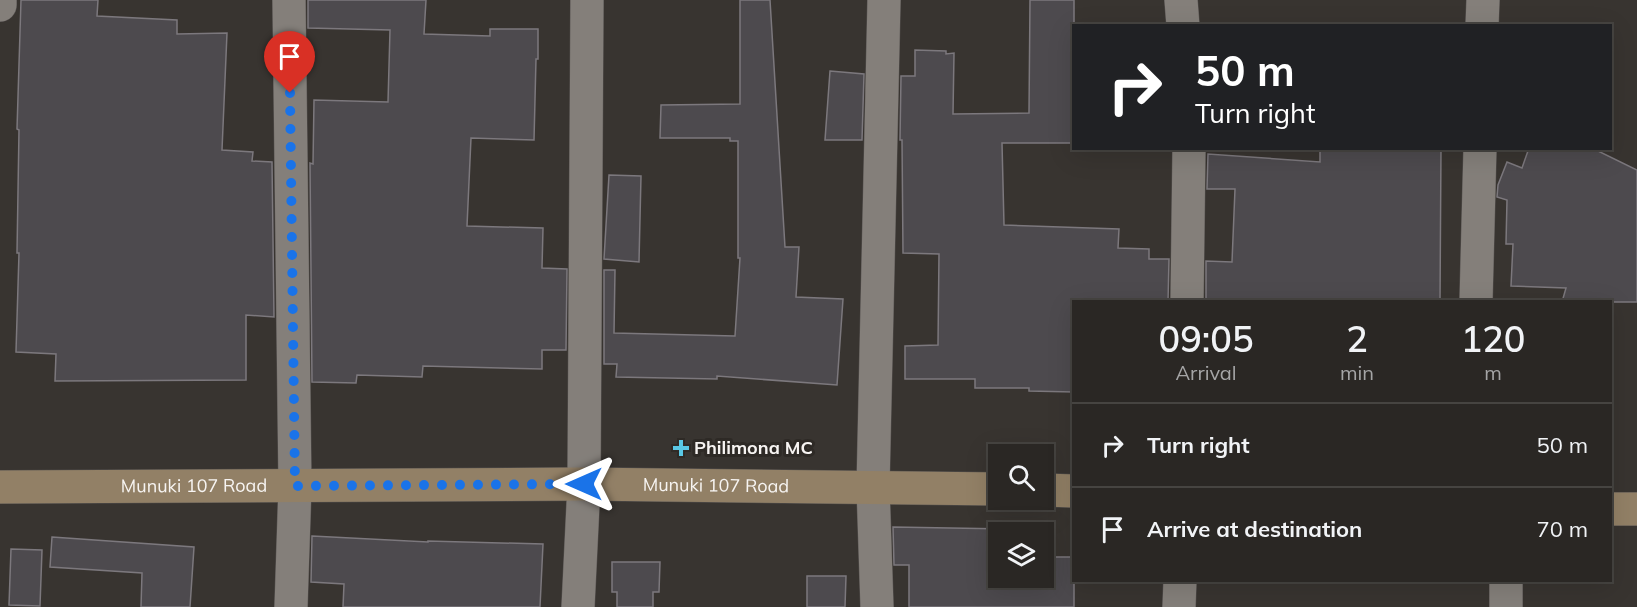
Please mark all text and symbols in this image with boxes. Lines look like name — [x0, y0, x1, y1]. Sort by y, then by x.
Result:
pin — [264, 31, 315, 93]
icon: arrive — [273, 40, 306, 73]
text: 50 m — [1195, 44, 1295, 97]
icon: right — [1096, 48, 1174, 126]
text: Turn right — [1195, 96, 1315, 130]
text: 09:05 — [1159, 316, 1253, 361]
text: 2 — [1346, 316, 1368, 361]
text: 120 — [1461, 316, 1525, 361]
text: Arrival — [1175, 360, 1237, 385]
text: min — [1340, 360, 1374, 385]
text: m — [1484, 360, 1502, 385]
icon: right — [1096, 429, 1129, 462]
text: Turn right — [1147, 431, 1250, 459]
text: 50 m — [1537, 431, 1588, 459]
place label: Philimona MC — [694, 436, 813, 459]
marker: Philimona MC — [672, 439, 690, 457]
map controls — [988, 444, 1054, 588]
button: search — [988, 444, 1054, 510]
position arrow — [552, 452, 616, 516]
street label: Munuki 107 Road — [643, 473, 789, 497]
street label: Munuki 107 Road — [121, 474, 267, 497]
icon: arrive — [1096, 513, 1129, 546]
text: Arrive at destination — [1147, 515, 1362, 543]
text: 70 m — [1537, 515, 1588, 543]
button: layers — [988, 522, 1054, 588]

